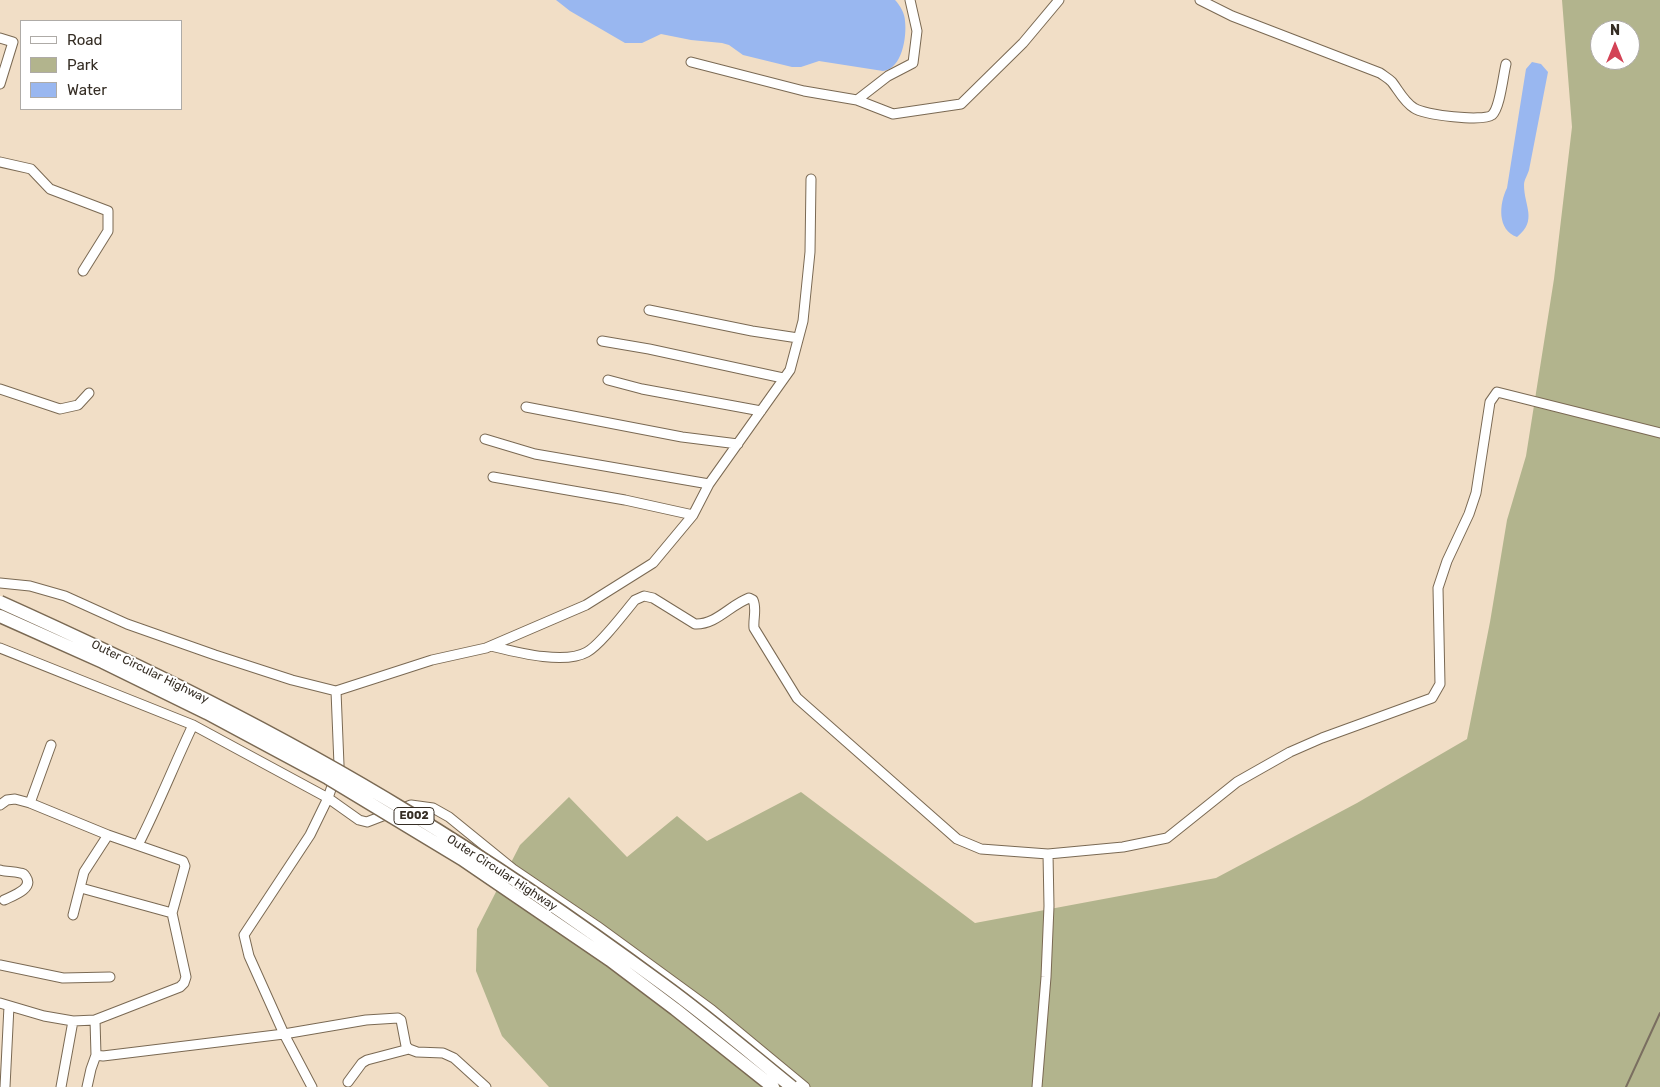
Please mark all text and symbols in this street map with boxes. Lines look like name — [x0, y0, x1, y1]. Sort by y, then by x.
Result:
legend — [20, 20, 182, 110]
north arrow — [1590, 20, 1640, 70]
text: N — [1610, 22, 1620, 39]
text: Road — [67, 31, 103, 49]
text: Park — [67, 56, 98, 74]
text: Water — [67, 81, 107, 99]
street label: Outer Circular Highway — [89, 637, 211, 707]
road number: E002 — [394, 808, 434, 824]
street label: Outer Circular Highway — [444, 832, 560, 914]

